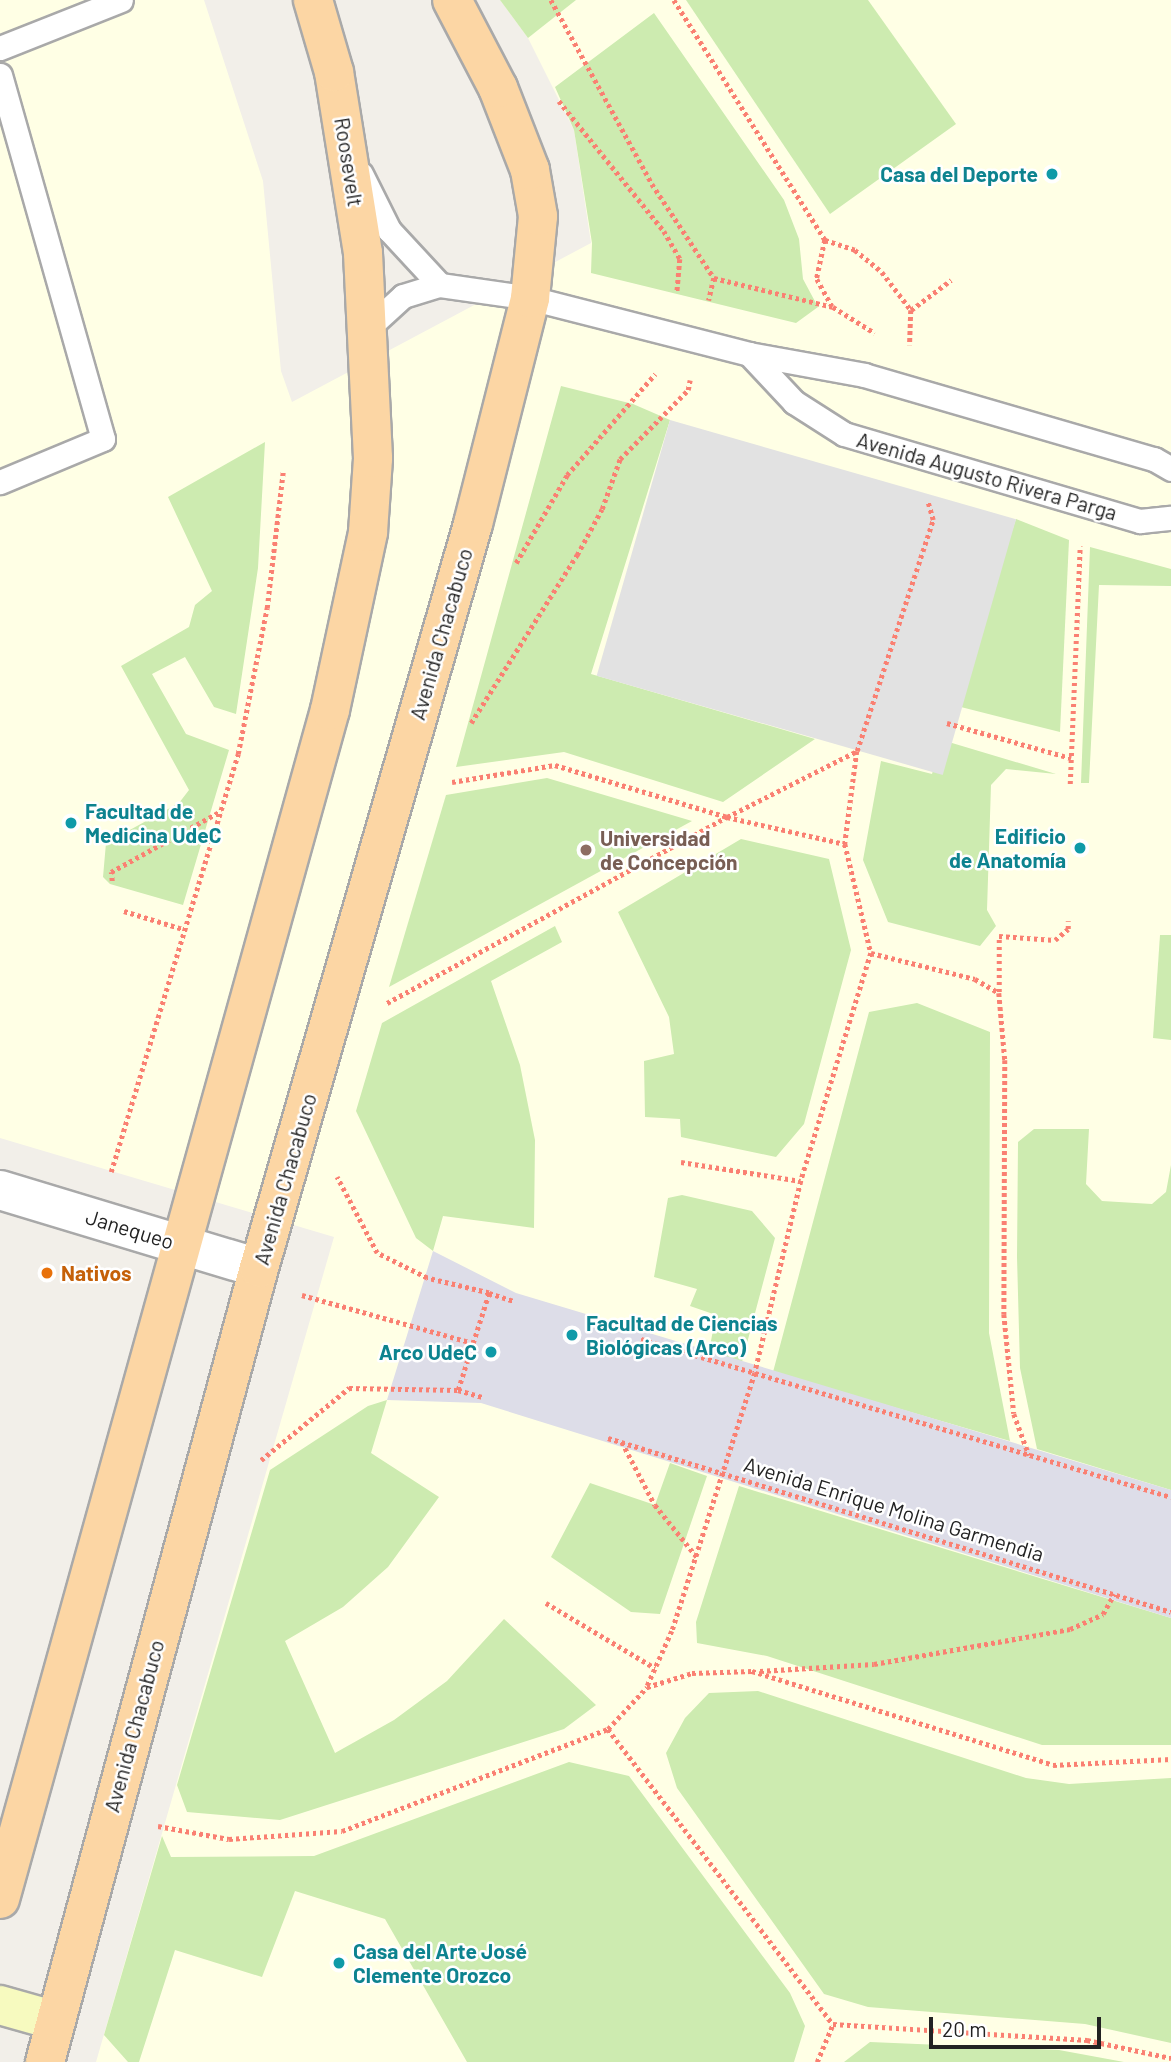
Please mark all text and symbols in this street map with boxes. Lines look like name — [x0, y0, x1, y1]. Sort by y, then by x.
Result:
street label: Roosevelt — [330, 116, 368, 208]
place label: Casa del Deporte — [880, 161, 1038, 187]
marker: Casa del Deporte — [1044, 166, 1060, 182]
street label: Avenida Augusto Rivera Parga — [854, 427, 1120, 525]
street label: Avenida Chacabuco — [404, 545, 478, 723]
place label: Facultad de Medicina UdeC — [85, 798, 221, 848]
marker: Facultad de Medicina UdeC — [63, 815, 79, 831]
place label: Edificio de Anatomía — [949, 823, 1066, 873]
place label: Universidad de Concepción — [600, 825, 738, 875]
marker: Edificio de Anatomía — [1072, 840, 1088, 856]
marker: Universidad de Concepción — [578, 842, 594, 858]
street label: Avenida Chacabuco — [248, 1090, 322, 1268]
street label: Janequeo — [83, 1204, 177, 1254]
place label: Nativos — [61, 1260, 132, 1286]
marker: Nativos — [39, 1265, 55, 1281]
place label: Facultad de Ciencias Biológicas (Arco) — [586, 1310, 778, 1360]
marker: Facultad de Ciencias Biológicas (Arco) — [564, 1327, 580, 1343]
place label: Arco UdeC — [379, 1339, 477, 1365]
marker: Arco UdeC — [483, 1344, 499, 1360]
street label: Avenida Enrique Molina Garmendia — [741, 1451, 1047, 1567]
street label: Avenida Chacabuco — [99, 1637, 169, 1815]
place label: Casa del Arte José Clemente Orozco — [353, 1938, 527, 1988]
marker: Casa del Arte José Clemente Orozco — [331, 1955, 347, 1971]
scale bar — [933, 2002, 1104, 2046]
text: 20 m — [942, 2016, 987, 2041]

